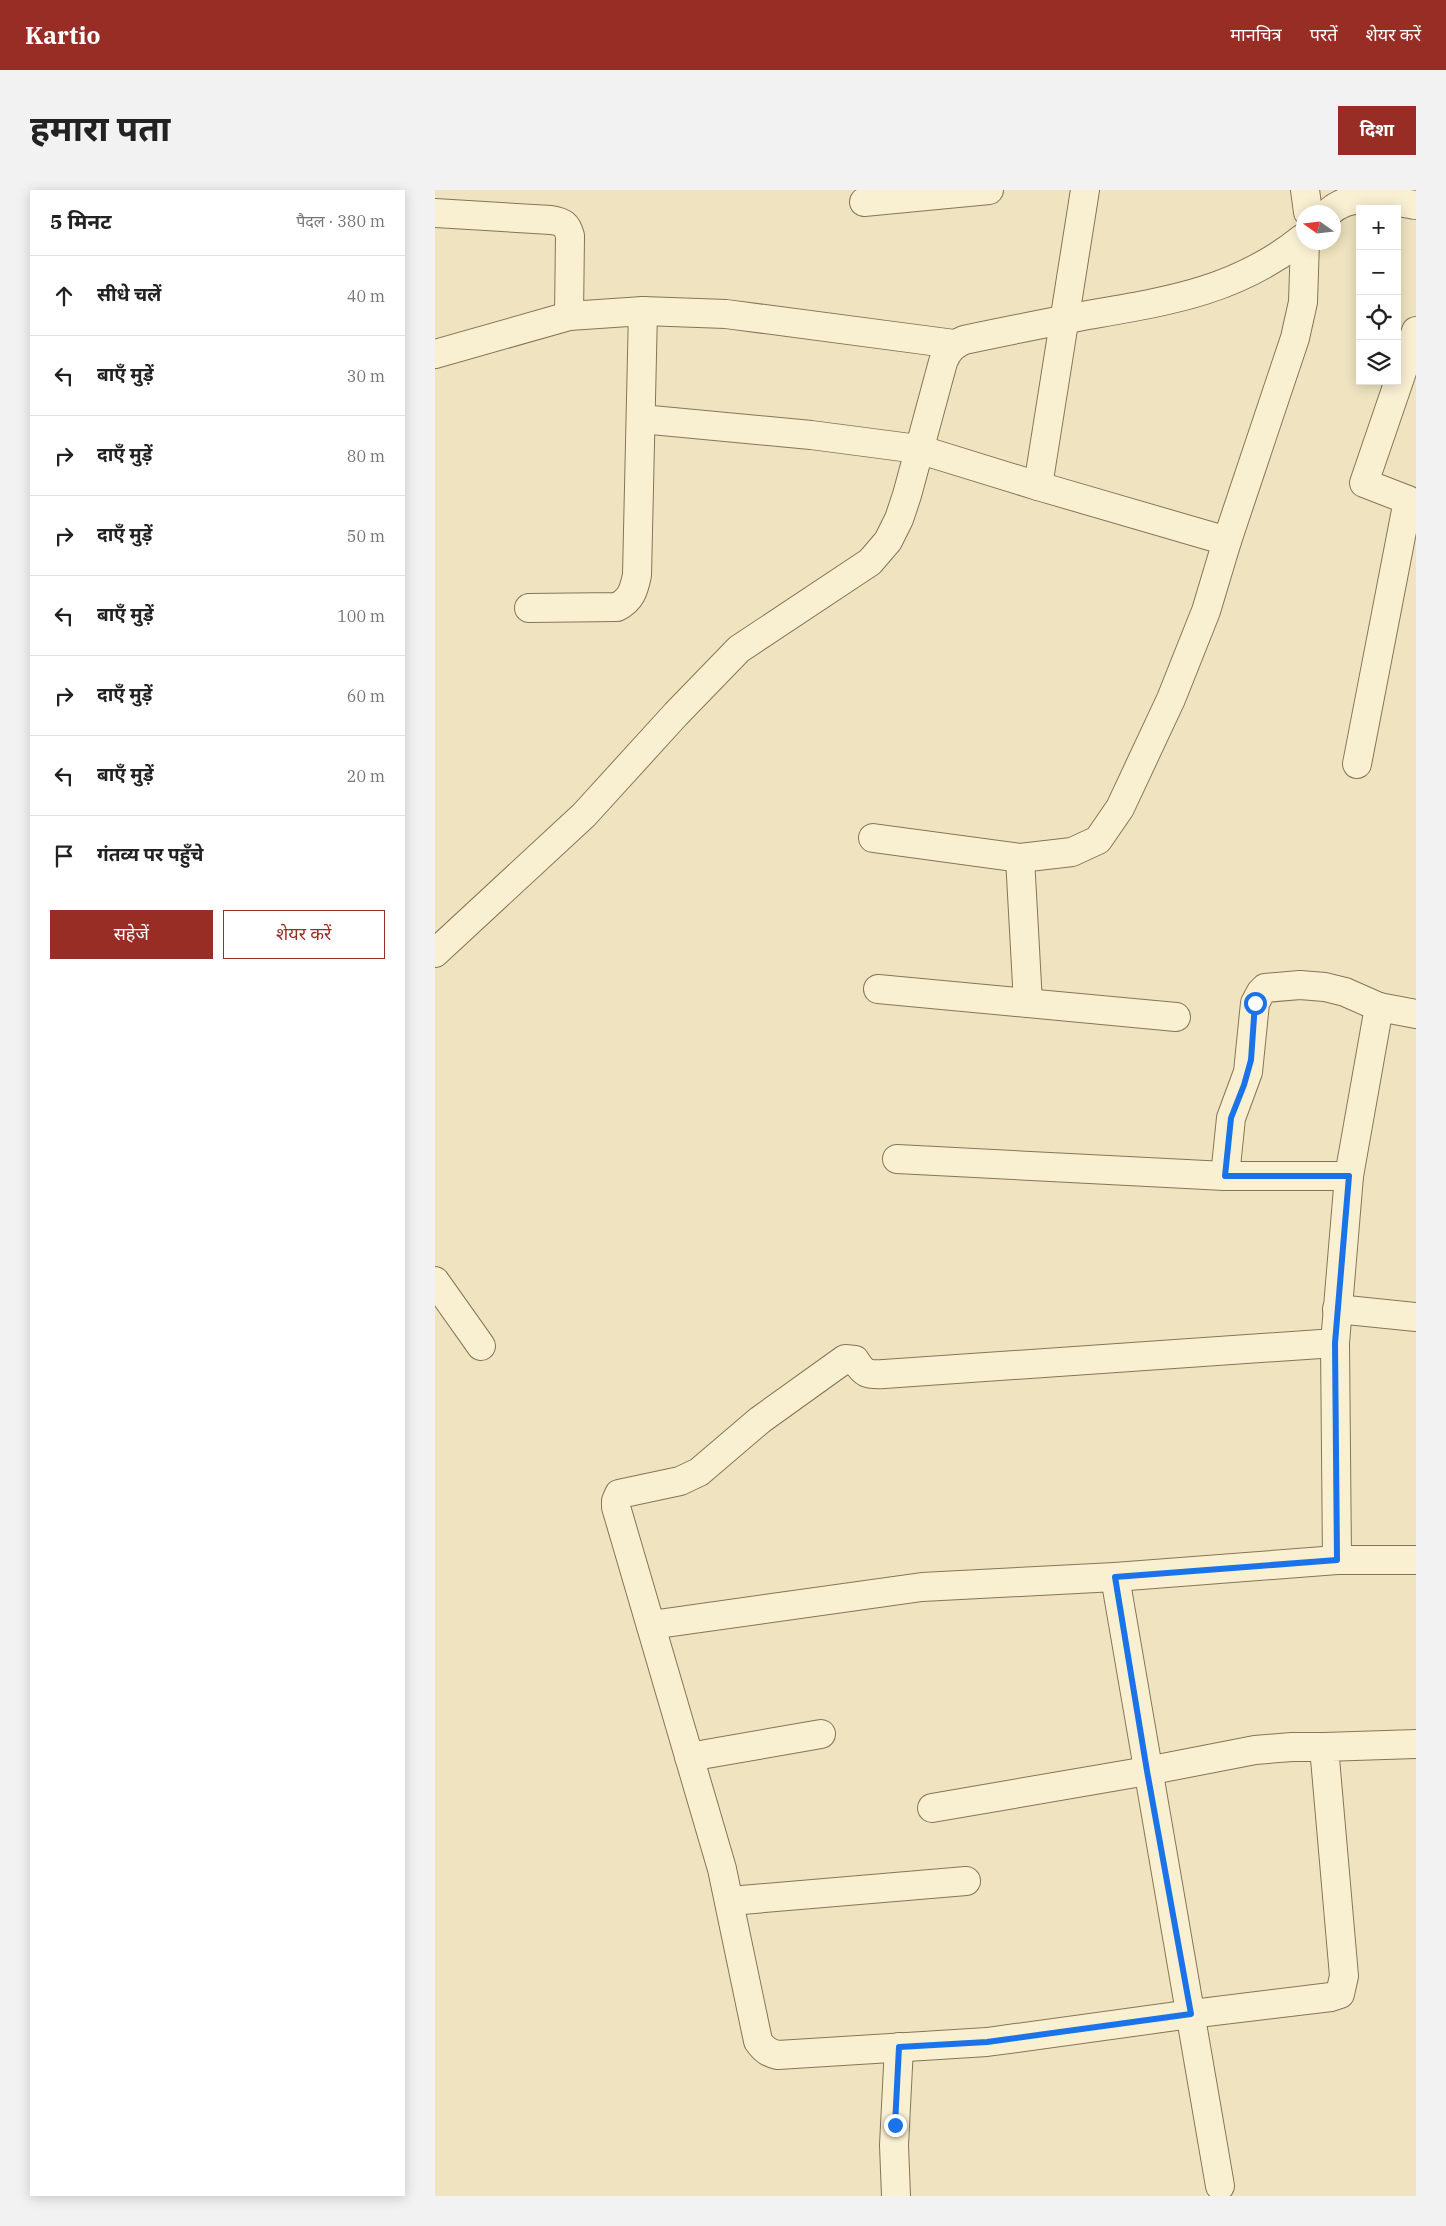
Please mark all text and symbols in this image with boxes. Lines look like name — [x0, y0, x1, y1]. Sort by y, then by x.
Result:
text: Kartio — [25, 19, 100, 51]
text: मानचित्र — [1230, 23, 1282, 46]
text: परतें — [1310, 23, 1338, 46]
text: शेयर करें — [1366, 23, 1421, 46]
text: हमारा पता — [30, 105, 170, 151]
button: दिशा — [1338, 106, 1416, 155]
north arrow — [1296, 205, 1341, 250]
map controls — [1356, 205, 1401, 385]
button: + — [1356, 205, 1401, 250]
text: 5 मिनट — [50, 207, 112, 235]
text: पैदल · 380 m — [296, 211, 385, 231]
button: − — [1356, 250, 1401, 295]
icon: ahead — [50, 282, 78, 310]
text: सीधे चलें — [97, 282, 161, 306]
text: 40 m — [347, 286, 385, 306]
button: locate — [1356, 295, 1401, 340]
button: layers — [1356, 340, 1401, 385]
icon: left — [50, 362, 78, 390]
text: बाएँ मुड़ें — [97, 362, 154, 386]
text: 30 m — [347, 366, 385, 386]
icon: right — [50, 442, 78, 470]
text: दाएँ मुड़ें — [97, 442, 152, 466]
text: 80 m — [347, 446, 385, 466]
icon: right — [50, 522, 78, 550]
text: दाएँ मुड़ें — [97, 522, 152, 546]
text: 50 m — [347, 526, 385, 546]
icon: left — [50, 602, 78, 630]
text: बाएँ मुड़ें — [97, 602, 154, 626]
text: 100 m — [337, 606, 385, 626]
icon: right — [50, 682, 78, 710]
text: दाएँ मुड़ें — [97, 682, 152, 706]
text: 60 m — [347, 686, 385, 706]
icon: left — [50, 762, 78, 790]
text: बाएँ मुड़ें — [97, 762, 154, 786]
text: 20 m — [347, 766, 385, 786]
icon: arrive — [50, 842, 78, 870]
text: गंतव्य पर पहुँचे — [97, 842, 204, 866]
button: सहेजें — [50, 910, 213, 959]
button: शेयर करें — [223, 910, 385, 959]
route start — [1244, 992, 1267, 1015]
route end — [884, 2114, 907, 2137]

